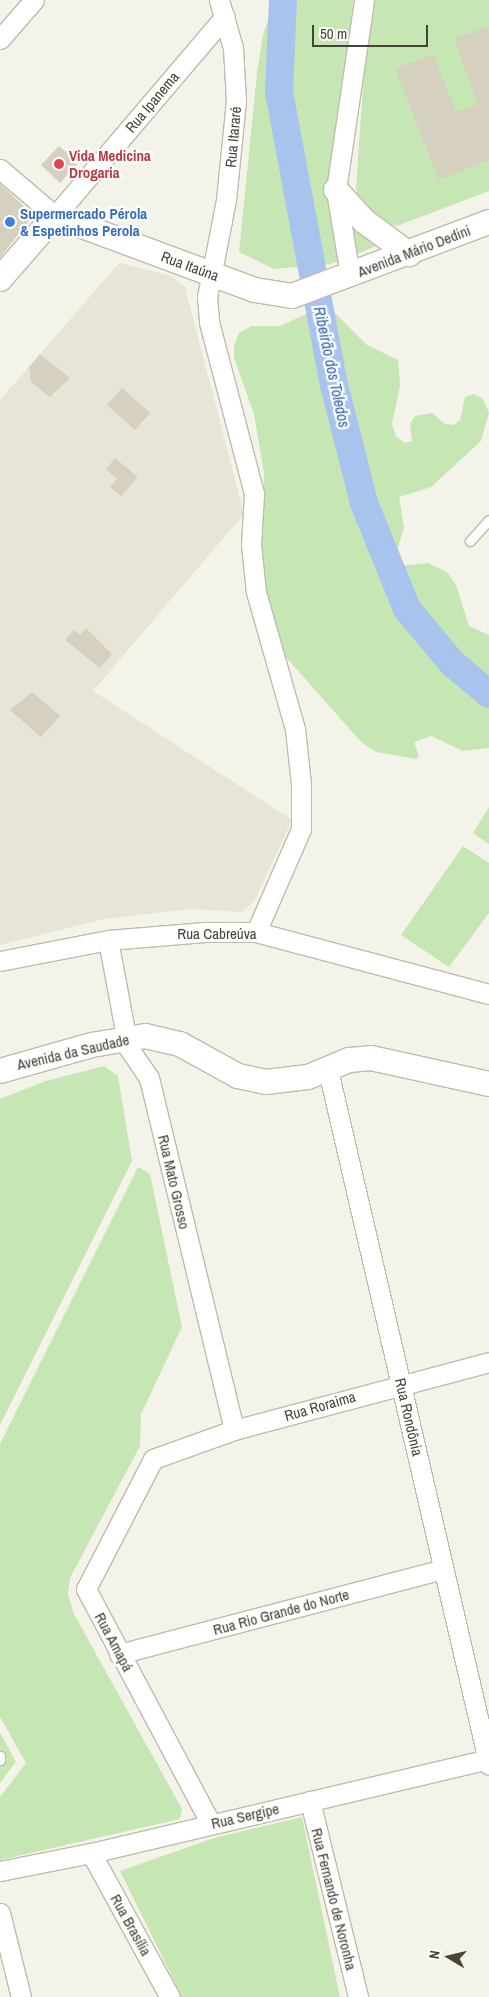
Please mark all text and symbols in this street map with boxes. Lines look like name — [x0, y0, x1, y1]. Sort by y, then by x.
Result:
scale bar — [314, 15, 430, 47]
text: 50 m — [320, 23, 347, 44]
street label: Rua Ipanema — [121, 68, 183, 136]
street label: Rua Itararé — [221, 106, 245, 168]
place label: Vida Medicina Drogaria — [69, 146, 151, 181]
marker: Vida Medicina Drogaria — [53, 158, 65, 170]
place label: Supermercado Pérola & Espetinhos Perola — [20, 204, 147, 239]
marker: Supermercado Pérola & Espetinhos Perola — [4, 216, 16, 228]
street label: Avenida Mário Dedini — [355, 221, 473, 281]
street label: Rua Itaúna — [159, 247, 221, 285]
water label: Ribeirão dos Toledos — [310, 305, 354, 429]
street label: Rua Cabreúva — [177, 925, 257, 943]
street label: Avenida da Saudade — [15, 1030, 131, 1074]
street label: Rua Mato Grosso — [154, 1133, 194, 1231]
street label: Rua Rondônia — [391, 1376, 427, 1458]
street label: Rua Roraima — [282, 1387, 358, 1425]
street label: Rua Rio Grande do Norte — [211, 1585, 351, 1639]
street label: Rua Amapá — [91, 1609, 137, 1675]
street label: Rua Sergipe — [209, 1799, 281, 1833]
street label: Rua Fernando de Noronha — [308, 1826, 360, 1972]
street label: Rua Brasília — [107, 1891, 155, 1959]
north arrow — [424, 1932, 474, 1982]
text: N — [425, 1949, 444, 1960]

